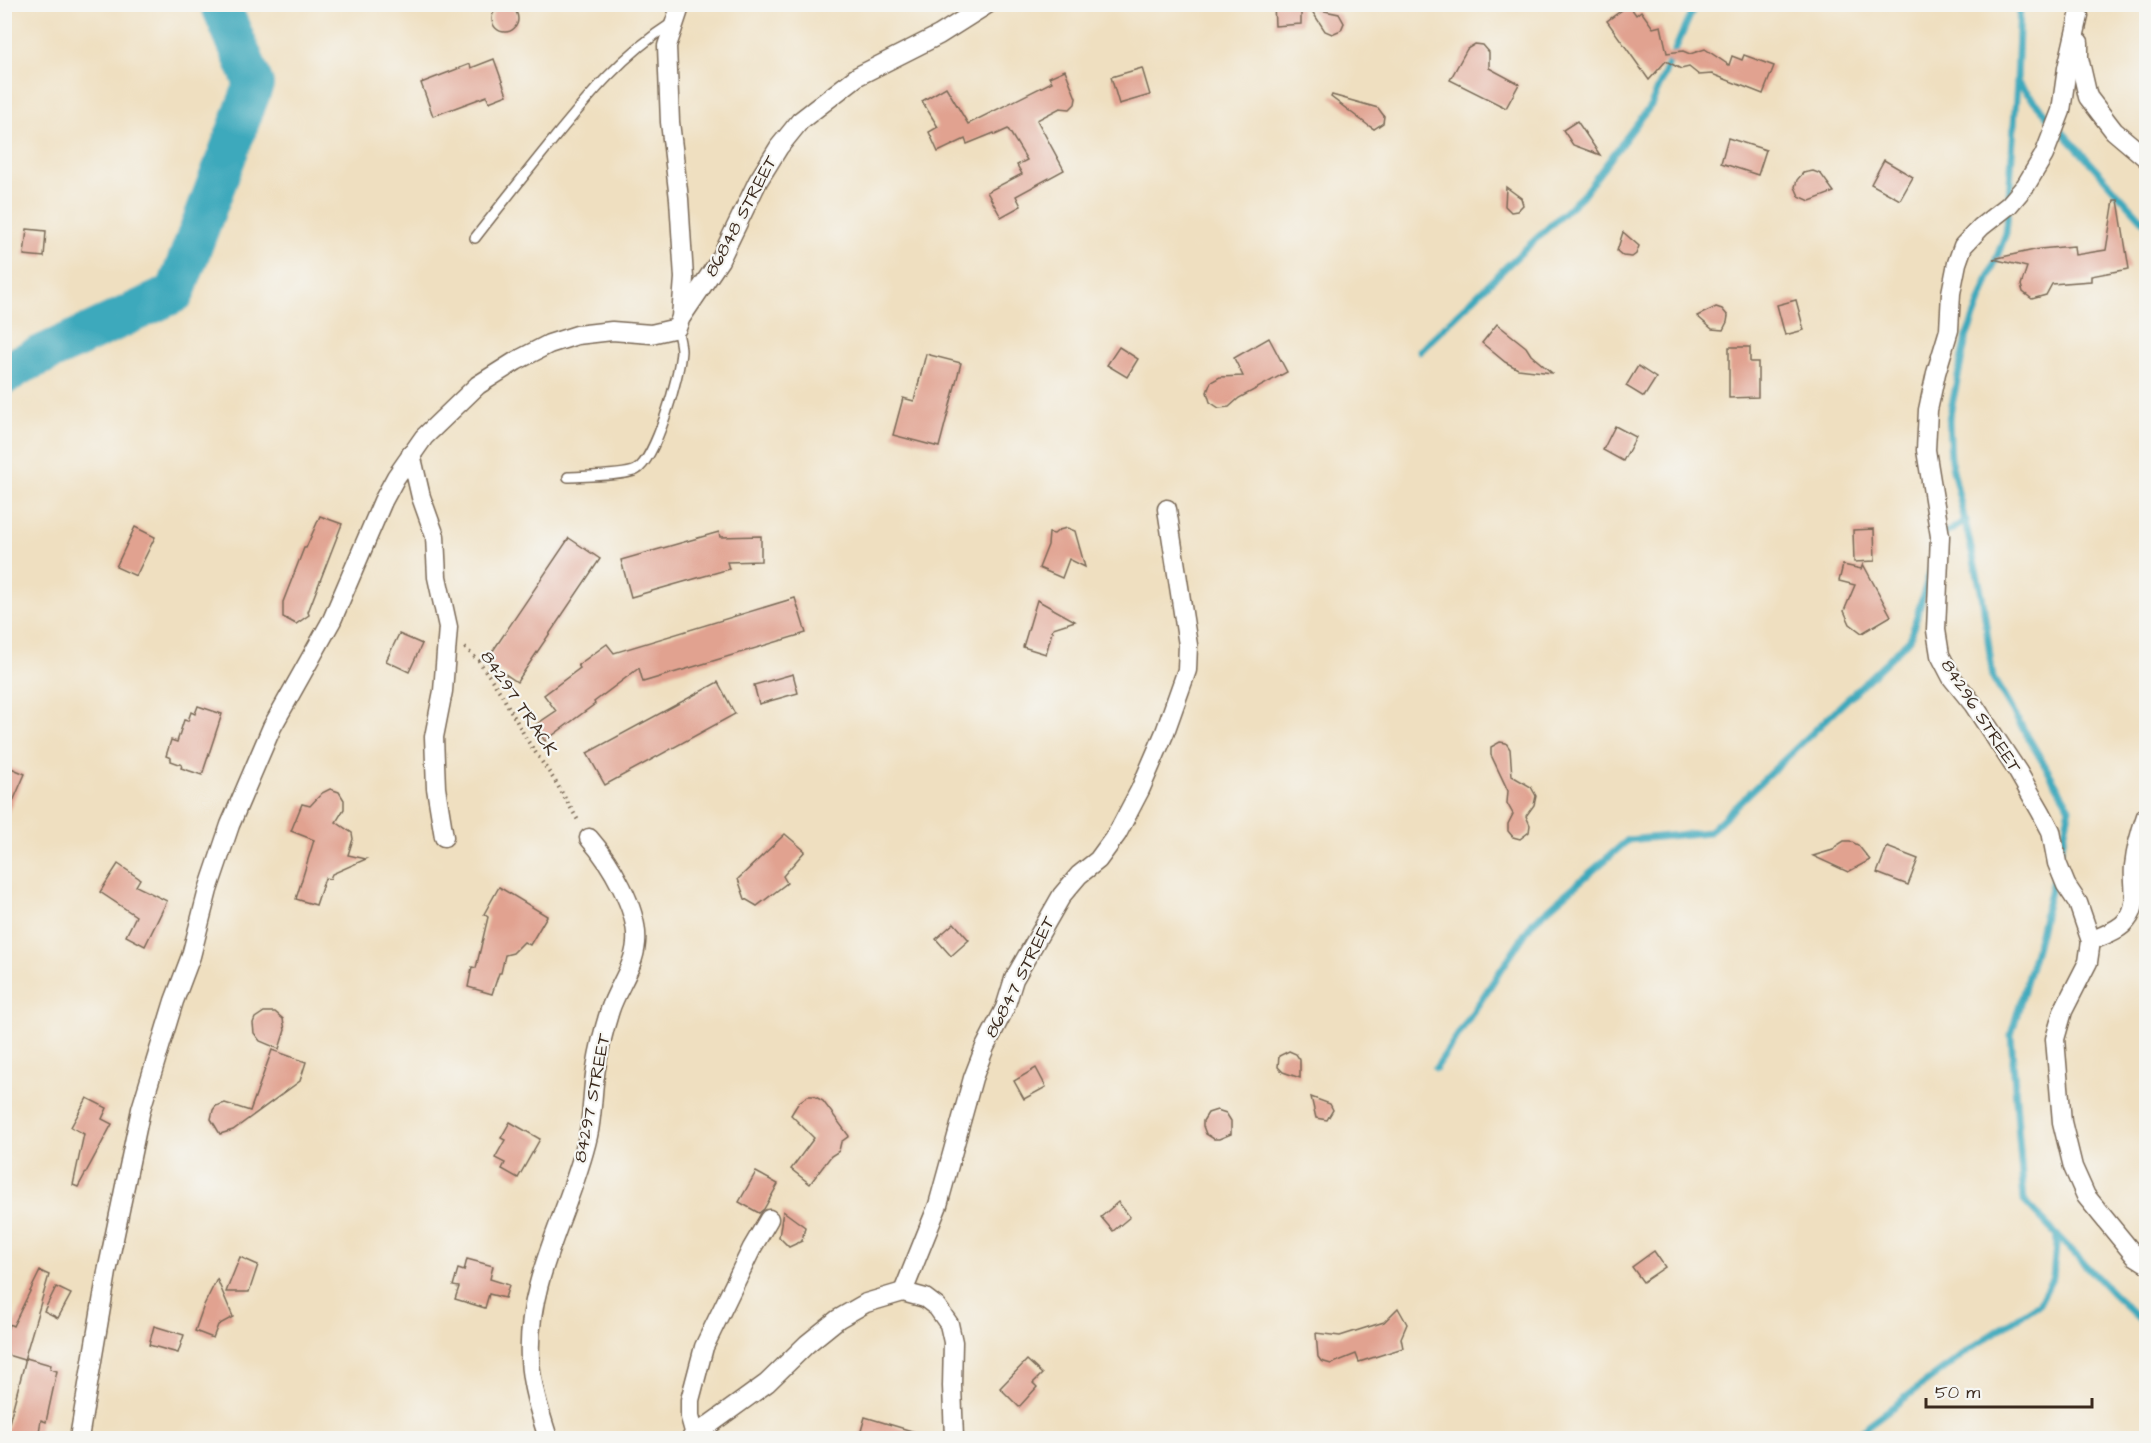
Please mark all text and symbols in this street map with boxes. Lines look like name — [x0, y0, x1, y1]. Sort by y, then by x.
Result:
street label: 86848 STREET — [699, 150, 784, 281]
street label: 84297 TRACK — [475, 645, 564, 761]
street label: 84296 STREET — [1935, 654, 2028, 778]
street label: 86847 STREET — [979, 911, 1062, 1042]
street label: 84297 STREET — [567, 1031, 617, 1165]
scale bar — [1926, 1371, 2092, 1409]
text: 50 m — [1935, 1380, 1980, 1405]

